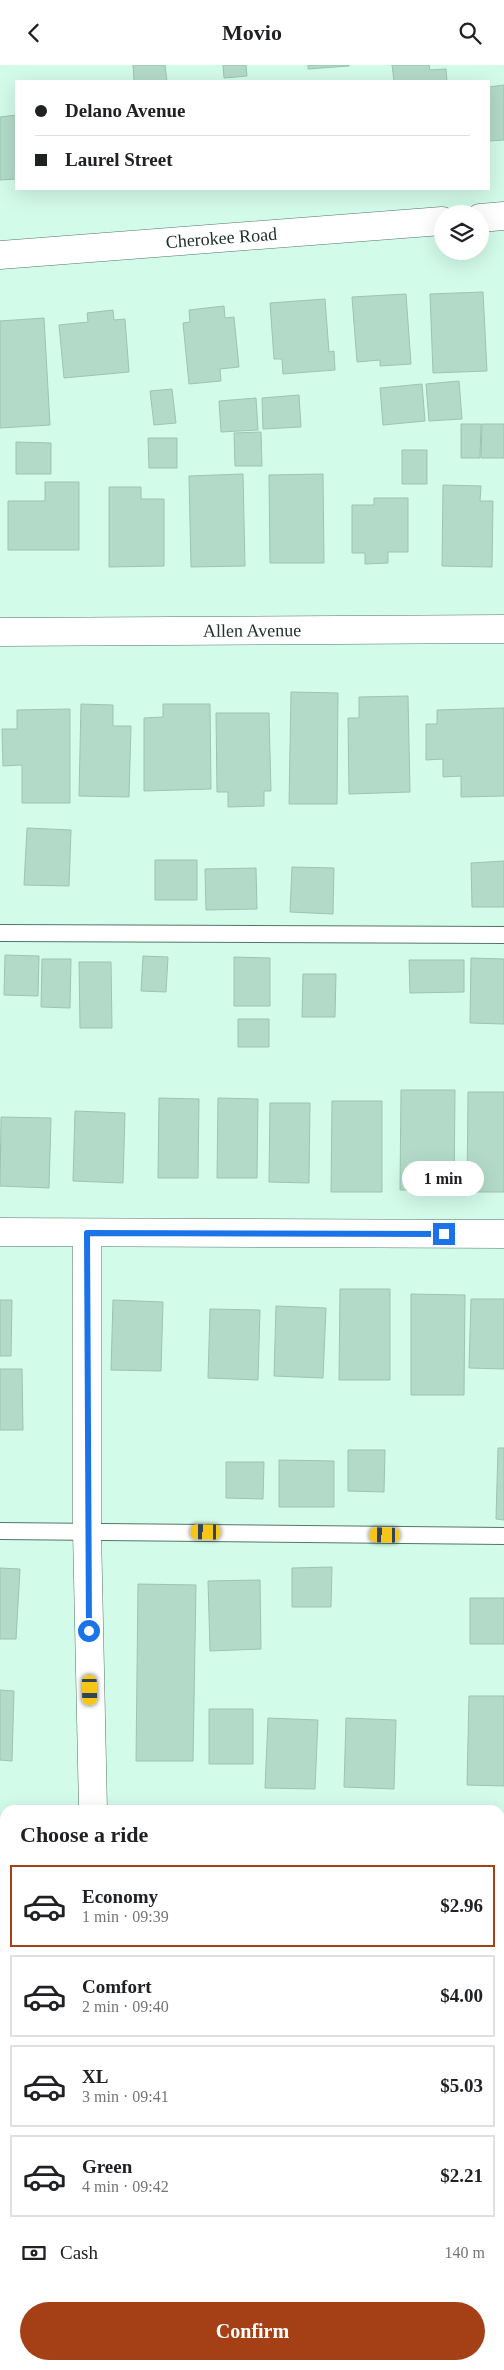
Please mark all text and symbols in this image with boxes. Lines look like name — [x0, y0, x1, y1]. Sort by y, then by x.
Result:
icon: back — [20, 19, 48, 47]
icon: search — [456, 19, 484, 47]
text: Movio — [222, 20, 282, 45]
text: Delano Avenue — [65, 100, 186, 121]
text: Laurel Street — [65, 149, 172, 170]
map controls — [434, 205, 489, 260]
button: layers — [434, 205, 489, 260]
street label: Cherokee Road — [165, 224, 278, 252]
street label: Allen Avenue — [203, 620, 301, 641]
callout: 1 min — [403, 1161, 485, 1197]
text: 1 min — [424, 1170, 462, 1187]
route end — [433, 1223, 455, 1245]
car — [190, 1524, 221, 1540]
car — [369, 1527, 400, 1543]
route start — [78, 1620, 100, 1642]
car — [82, 1675, 97, 1705]
text: Choose a ride — [20, 1822, 148, 1847]
icon: car — [22, 1884, 67, 1929]
text: Economy — [82, 1886, 158, 1907]
text: $2.96 — [440, 1895, 483, 1916]
text: 1 min · 09:39 — [82, 1908, 169, 1925]
icon: car — [22, 1974, 67, 2019]
text: Comfort — [82, 1976, 152, 1997]
text: $4.00 — [440, 1985, 483, 2006]
text: 2 min · 09:40 — [82, 1998, 169, 2015]
icon: car — [22, 2064, 67, 2109]
text: XL — [82, 2066, 108, 2087]
text: $5.03 — [440, 2075, 483, 2096]
text: 3 min · 09:41 — [82, 2088, 169, 2105]
icon: car — [22, 2154, 67, 2199]
text: Green — [82, 2156, 132, 2177]
text: $2.21 — [440, 2165, 483, 2186]
text: 4 min · 09:42 — [82, 2178, 169, 2195]
icon: cash — [20, 2239, 48, 2267]
text: Cash — [60, 2242, 98, 2263]
text: 140 m — [445, 2244, 485, 2261]
button: Confirm — [20, 2302, 485, 2360]

